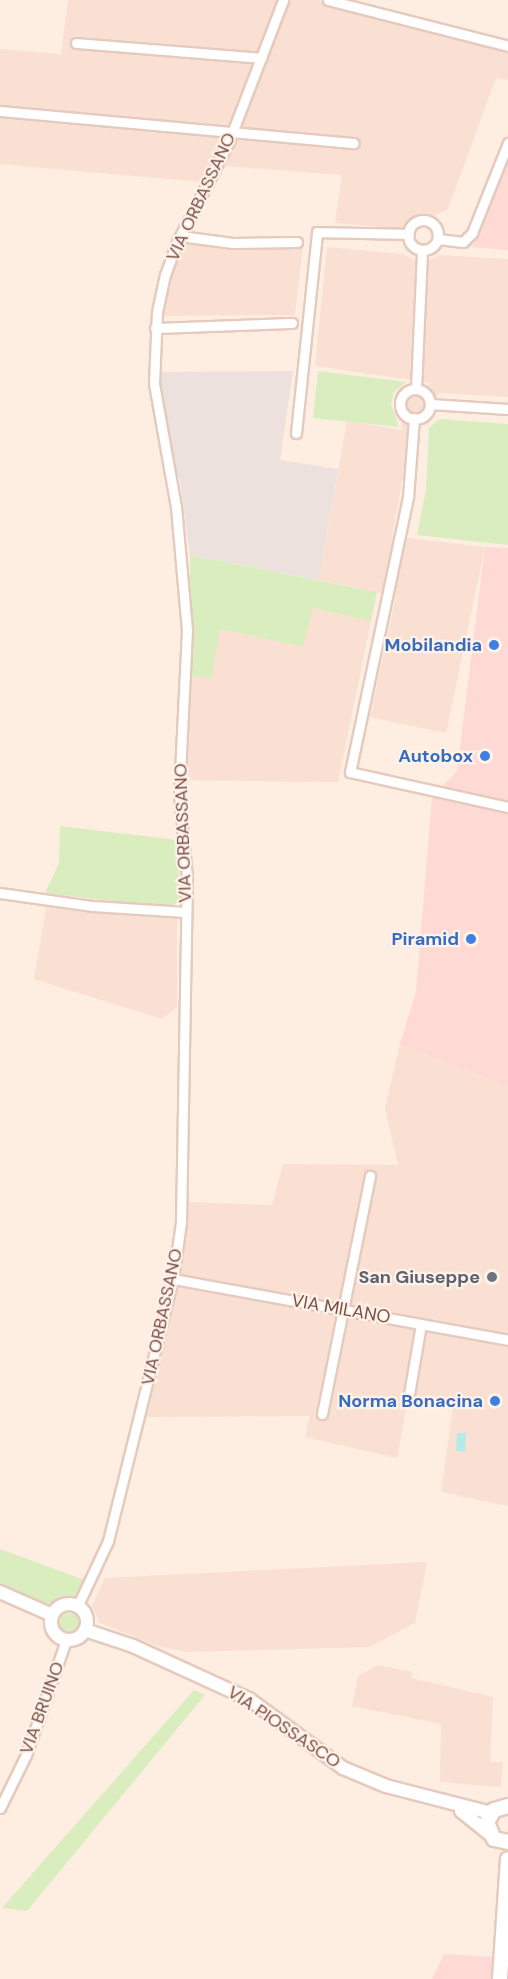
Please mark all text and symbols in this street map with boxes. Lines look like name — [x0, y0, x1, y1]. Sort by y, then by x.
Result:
street label: VIA ORBASSANO — [162, 129, 240, 265]
place label: Mobilandia — [385, 634, 482, 656]
marker: Mobilandia — [487, 638, 501, 652]
place label: Autobox — [398, 745, 473, 767]
marker: Autobox — [478, 749, 492, 763]
street label: VIA ORBASSANO — [170, 763, 196, 903]
place label: Piramid — [391, 928, 459, 950]
marker: Piramid — [464, 932, 478, 946]
street label: VIA ORBASSANO — [137, 1247, 187, 1387]
place label: San Giuseppe — [358, 1266, 480, 1288]
marker: San Giuseppe — [485, 1270, 499, 1284]
street label: VIA MILANO — [290, 1290, 392, 1328]
place label: Norma Bonacina — [338, 1390, 483, 1412]
marker: Norma Bonacina — [488, 1394, 502, 1408]
street label: VIA BRUINO — [15, 1659, 69, 1757]
street label: VIA PIOSSASCO — [223, 1681, 345, 1773]

